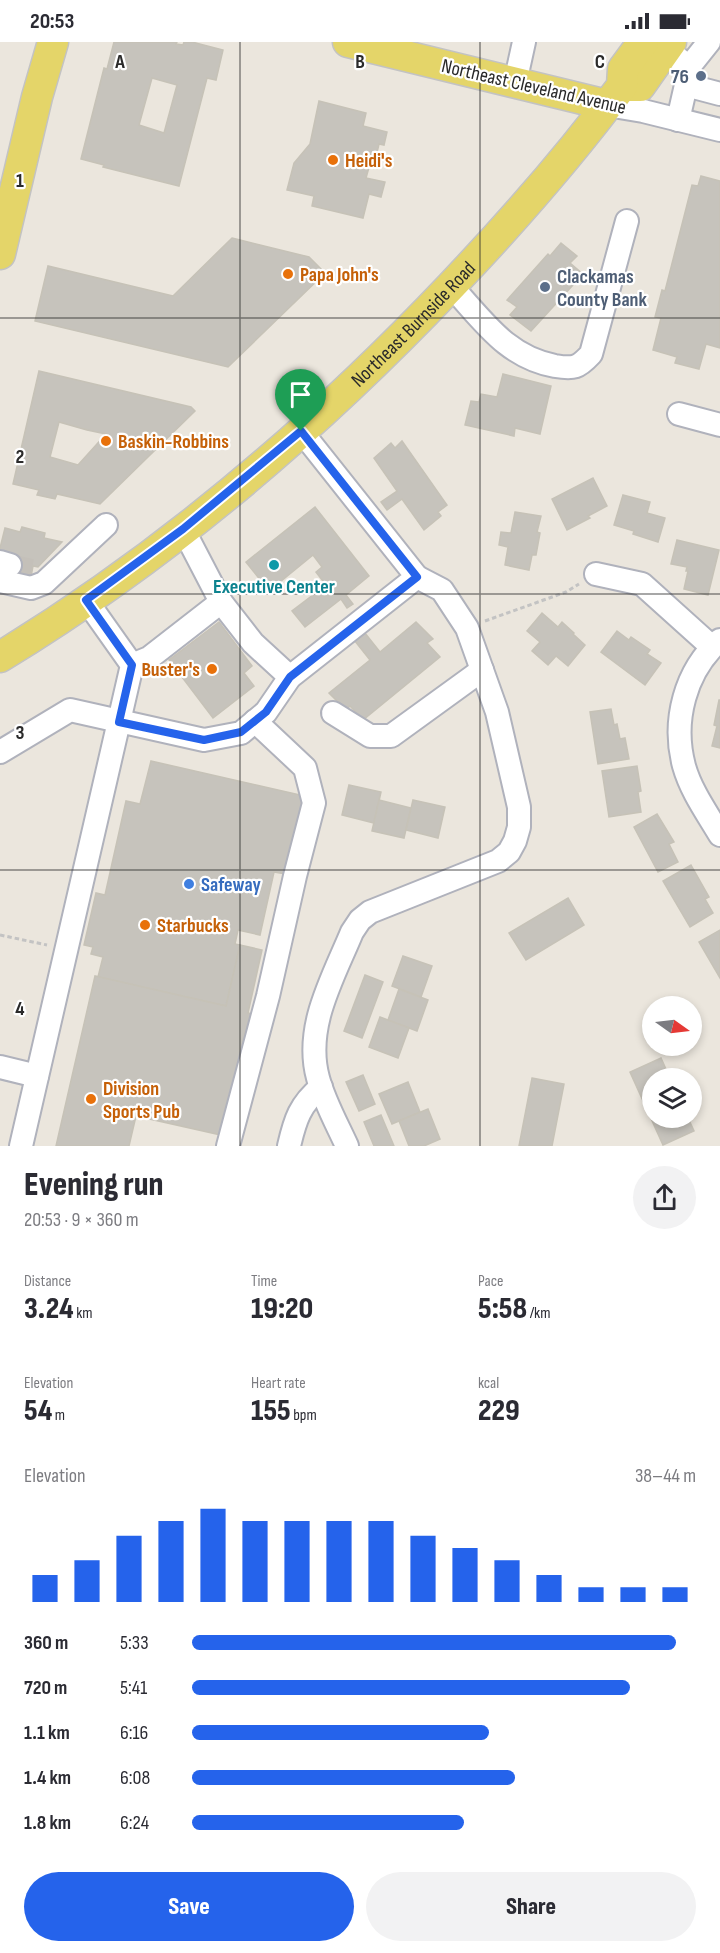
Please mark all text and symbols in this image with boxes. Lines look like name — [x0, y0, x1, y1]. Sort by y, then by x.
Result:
text: 20:53 — [30, 8, 74, 35]
text: A — [114, 50, 125, 74]
text: B — [355, 50, 365, 74]
street label: Northeast Cleveland Avenue — [439, 53, 629, 119]
place label: 76 — [671, 65, 689, 89]
marker: 76 — [694, 69, 708, 83]
place label: Heidi's — [345, 149, 393, 173]
marker: Heidi's — [326, 153, 340, 167]
text: 1 — [16, 169, 24, 193]
street label: Northeast Burnside Road — [346, 257, 481, 392]
place label: Papa John's — [300, 263, 379, 287]
place label: Clackamas County Bank — [557, 265, 647, 312]
marker: Papa John's — [281, 267, 295, 281]
marker: Clackamas County Bank — [538, 280, 552, 294]
pin — [275, 369, 326, 431]
icon: arrive — [284, 378, 317, 411]
place label: Baskin-Robbins — [118, 430, 229, 454]
marker: Baskin-Robbins — [99, 434, 113, 448]
text: 2 — [16, 445, 24, 469]
marker: Executive Center — [267, 558, 281, 572]
place label: Executive Center — [213, 575, 335, 599]
place label: Buster's — [141, 658, 200, 682]
marker: Buster's — [205, 662, 219, 676]
text: 3 — [16, 721, 25, 745]
place label: Safeway — [201, 873, 261, 897]
marker: Safeway — [182, 877, 196, 891]
place label: Starbucks — [157, 914, 229, 938]
marker: Starbucks — [138, 918, 152, 932]
north arrow — [642, 996, 702, 1056]
map controls — [642, 996, 702, 1128]
text: 4 — [15, 997, 25, 1021]
button: layers — [642, 1068, 702, 1128]
place label: Division Sports Pub — [103, 1077, 180, 1124]
marker: Division Sports Pub — [84, 1092, 98, 1106]
text: Evening run — [24, 1165, 164, 1205]
button: share — [633, 1166, 696, 1229]
text: 20:53 · 9 × 360 m — [24, 1208, 139, 1232]
text: Distance — [24, 1272, 71, 1291]
text: Time — [251, 1272, 277, 1291]
text: Pace — [478, 1272, 503, 1291]
text: 3.24 — [24, 1291, 74, 1327]
text: 19:20 — [251, 1291, 313, 1327]
text: 5:58 — [478, 1291, 527, 1327]
text: km — [74, 1304, 93, 1323]
text: /km — [527, 1304, 551, 1323]
text: Elevation — [24, 1374, 73, 1393]
text: Heart rate — [251, 1374, 306, 1393]
text: kcal — [478, 1374, 499, 1393]
text: 54 — [24, 1393, 52, 1429]
text: 155 — [251, 1393, 291, 1429]
text: 229 — [478, 1393, 520, 1429]
text: m — [52, 1406, 65, 1425]
text: bpm — [291, 1406, 317, 1425]
text: Elevation — [24, 1464, 86, 1488]
text: 38–44 m — [635, 1464, 696, 1488]
text: 360 m — [24, 1631, 68, 1655]
text: 5:33 — [120, 1631, 149, 1655]
text: 720 m — [24, 1676, 67, 1700]
text: 5:41 — [120, 1676, 147, 1700]
text: 1.1 km — [24, 1721, 70, 1745]
text: 6:16 — [120, 1721, 148, 1745]
text: 1.4 km — [24, 1766, 71, 1790]
text: 6:08 — [120, 1766, 150, 1790]
text: 1.8 km — [24, 1811, 71, 1835]
text: 6:24 — [120, 1811, 149, 1835]
button: Save — [24, 1872, 354, 1941]
button: Share — [366, 1872, 696, 1941]

